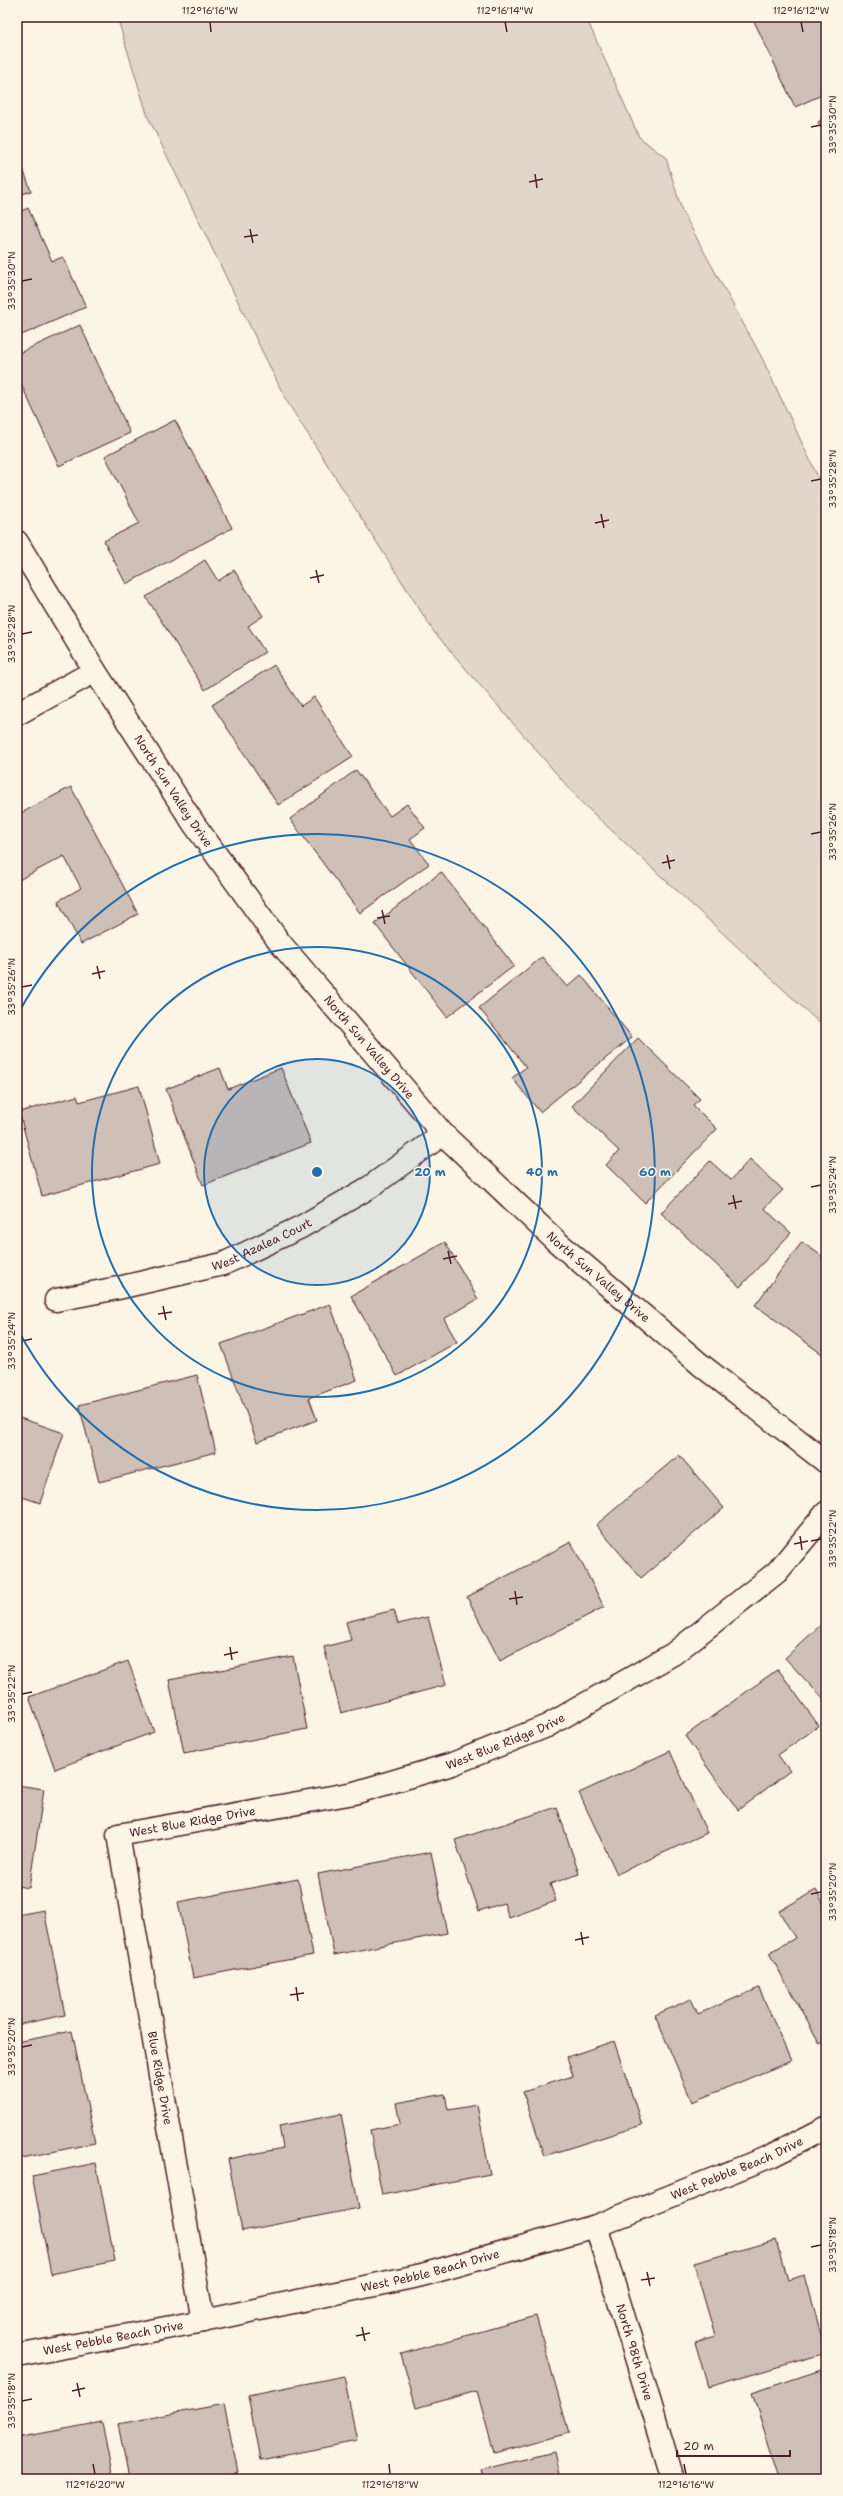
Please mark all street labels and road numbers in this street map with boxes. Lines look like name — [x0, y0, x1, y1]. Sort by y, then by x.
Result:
street label: North Sun Valley Drive — [130, 732, 216, 851]
street label: North Sun Valley Drive — [320, 992, 418, 1103]
street label: West Azalea Court — [210, 1214, 315, 1274]
street label: North Sun Valley Drive — [543, 1228, 654, 1326]
street label: West Blue Ridge Drive — [444, 1709, 568, 1773]
street label: West Blue Ridge Drive — [128, 1803, 257, 1841]
street label: Blue Ridge Drive — [144, 2030, 176, 2126]
street label: West Pebble Beach Drive — [668, 2133, 806, 2203]
street label: West Pebble Beach Drive — [359, 2246, 502, 2296]
street label: North 98th Drive — [612, 2302, 657, 2403]
street label: West Pebble Beach Drive — [42, 2317, 185, 2359]

